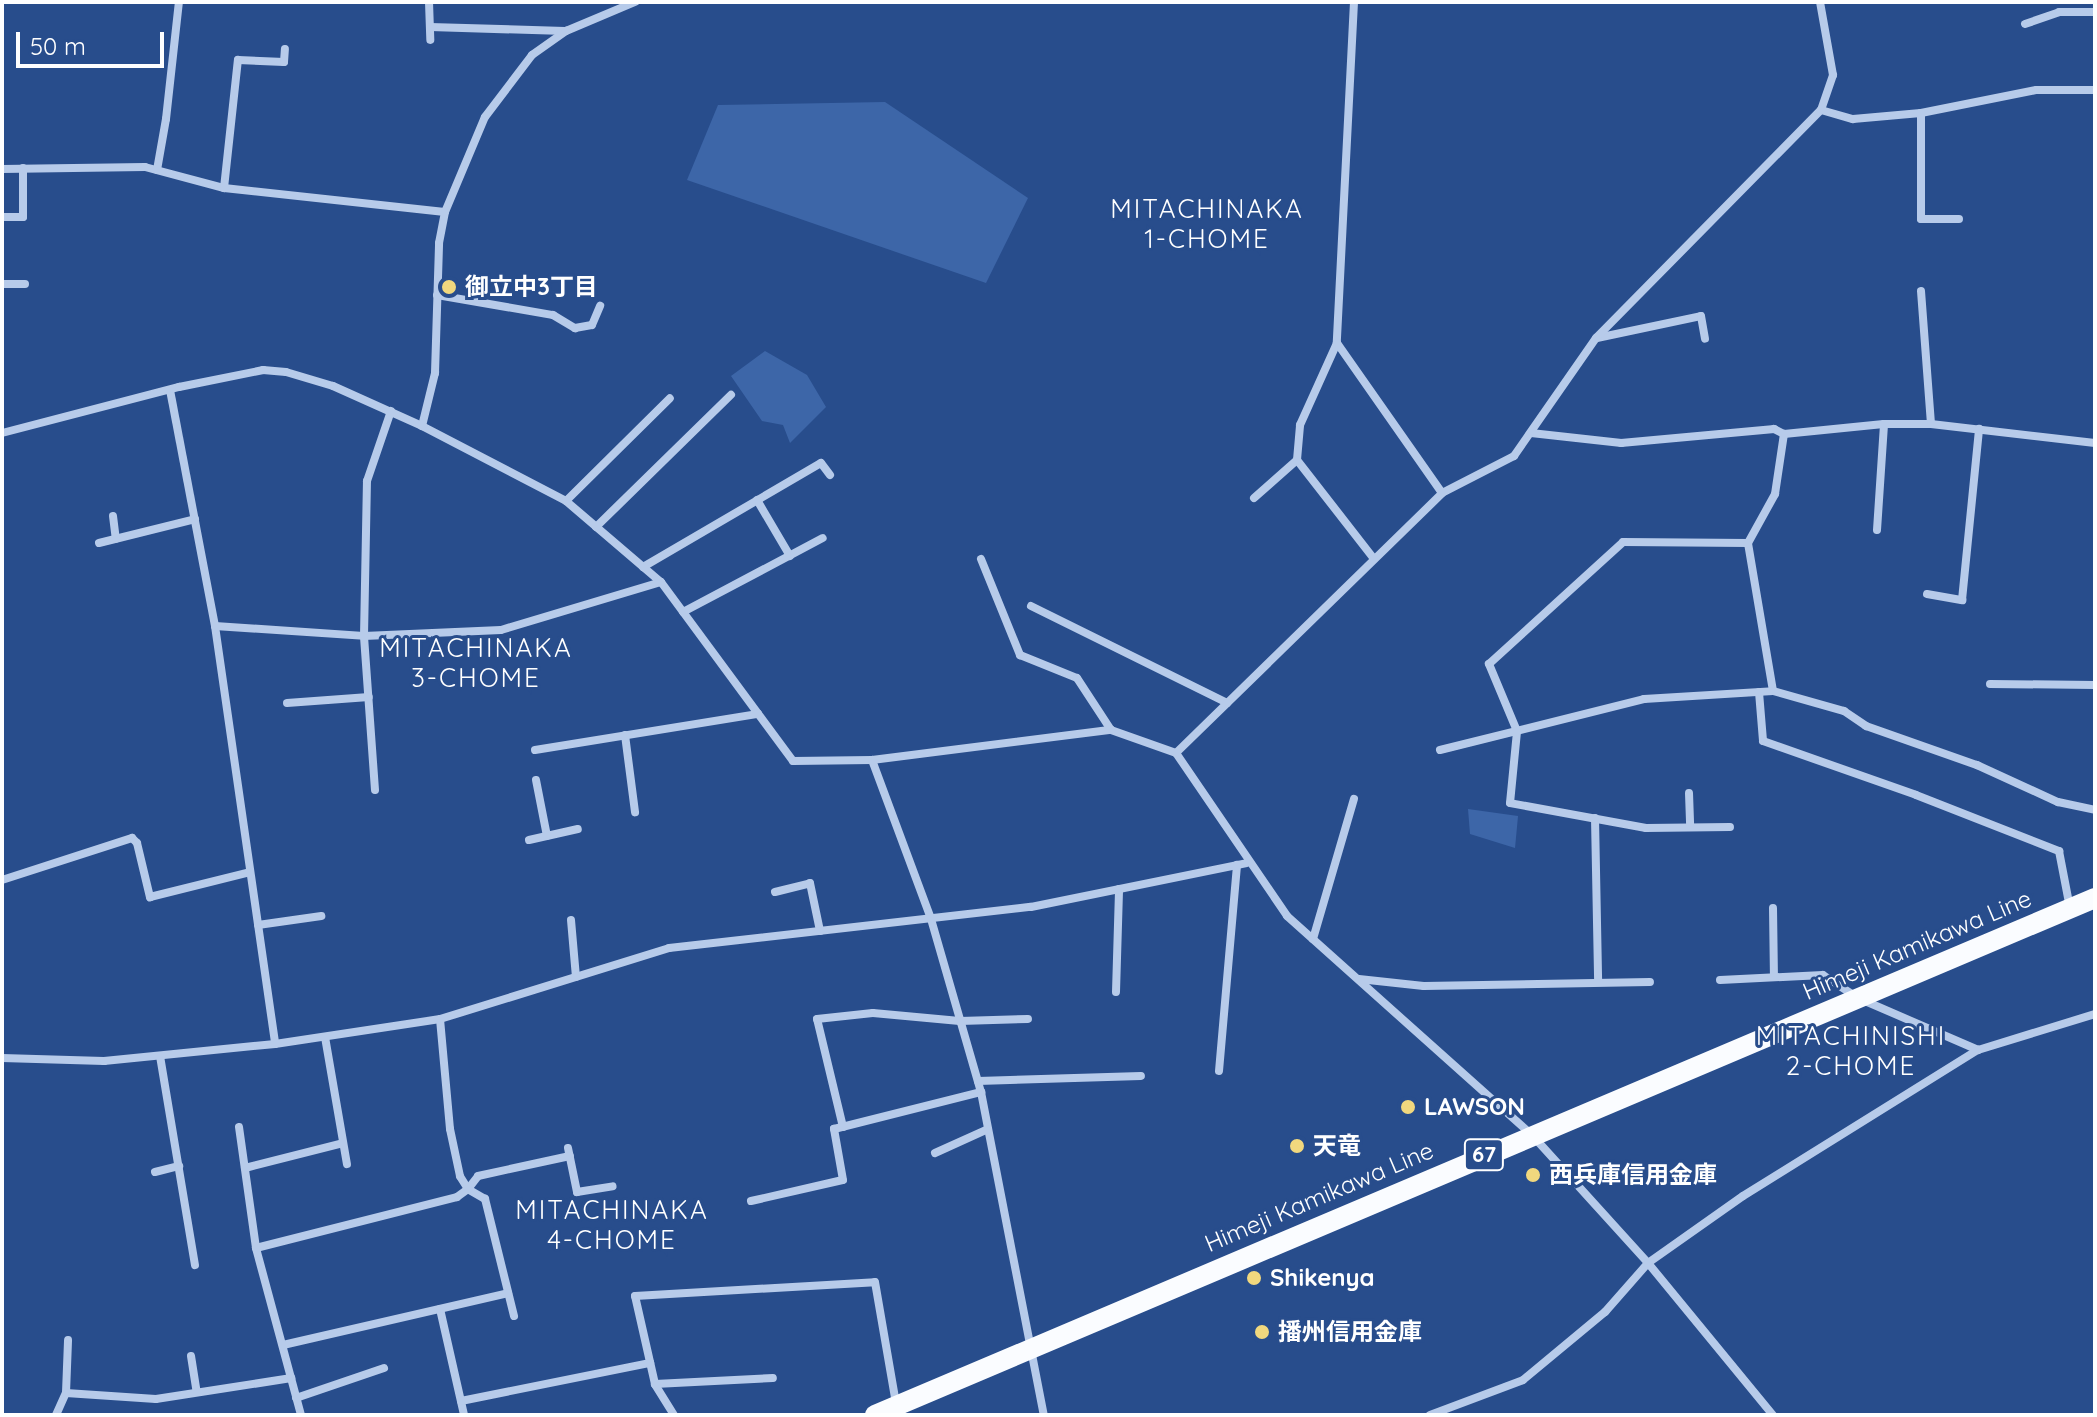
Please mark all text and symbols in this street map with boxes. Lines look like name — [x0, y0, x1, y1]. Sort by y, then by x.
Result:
scale bar — [20, 16, 168, 66]
text: 50 m — [30, 31, 86, 61]
district label: MITACHINAKA 1-CHOME — [1110, 193, 1304, 254]
place label: 御立中3丁目 — [465, 273, 598, 301]
marker: 御立中3丁目 — [440, 278, 458, 296]
district label: MITACHINAKA 3-CHOME — [379, 632, 573, 694]
street label: Himeji Kamikawa Line — [1798, 884, 2036, 1006]
district label: MITACHINISHI 2-CHOME — [1756, 1020, 1946, 1082]
place label: LAWSON — [1424, 1093, 1525, 1121]
marker: LAWSON — [1399, 1098, 1417, 1116]
place label: 天竜 — [1313, 1132, 1361, 1160]
street label: Himeji Kamikawa Line — [1200, 1136, 1438, 1258]
marker: 天竜 — [1288, 1137, 1306, 1155]
road number: 67 — [1462, 1137, 1506, 1173]
place label: 西兵庫信用金庫 — [1549, 1161, 1717, 1189]
marker: 西兵庫信用金庫 — [1524, 1166, 1542, 1184]
district label: MITACHINAKA 4-CHOME — [515, 1194, 709, 1256]
place label: Shikenya — [1270, 1264, 1375, 1292]
marker: Shikenya — [1245, 1269, 1263, 1287]
place label: 播州信用金庫 — [1278, 1318, 1422, 1346]
marker: 播州信用金庫 — [1253, 1323, 1271, 1341]

